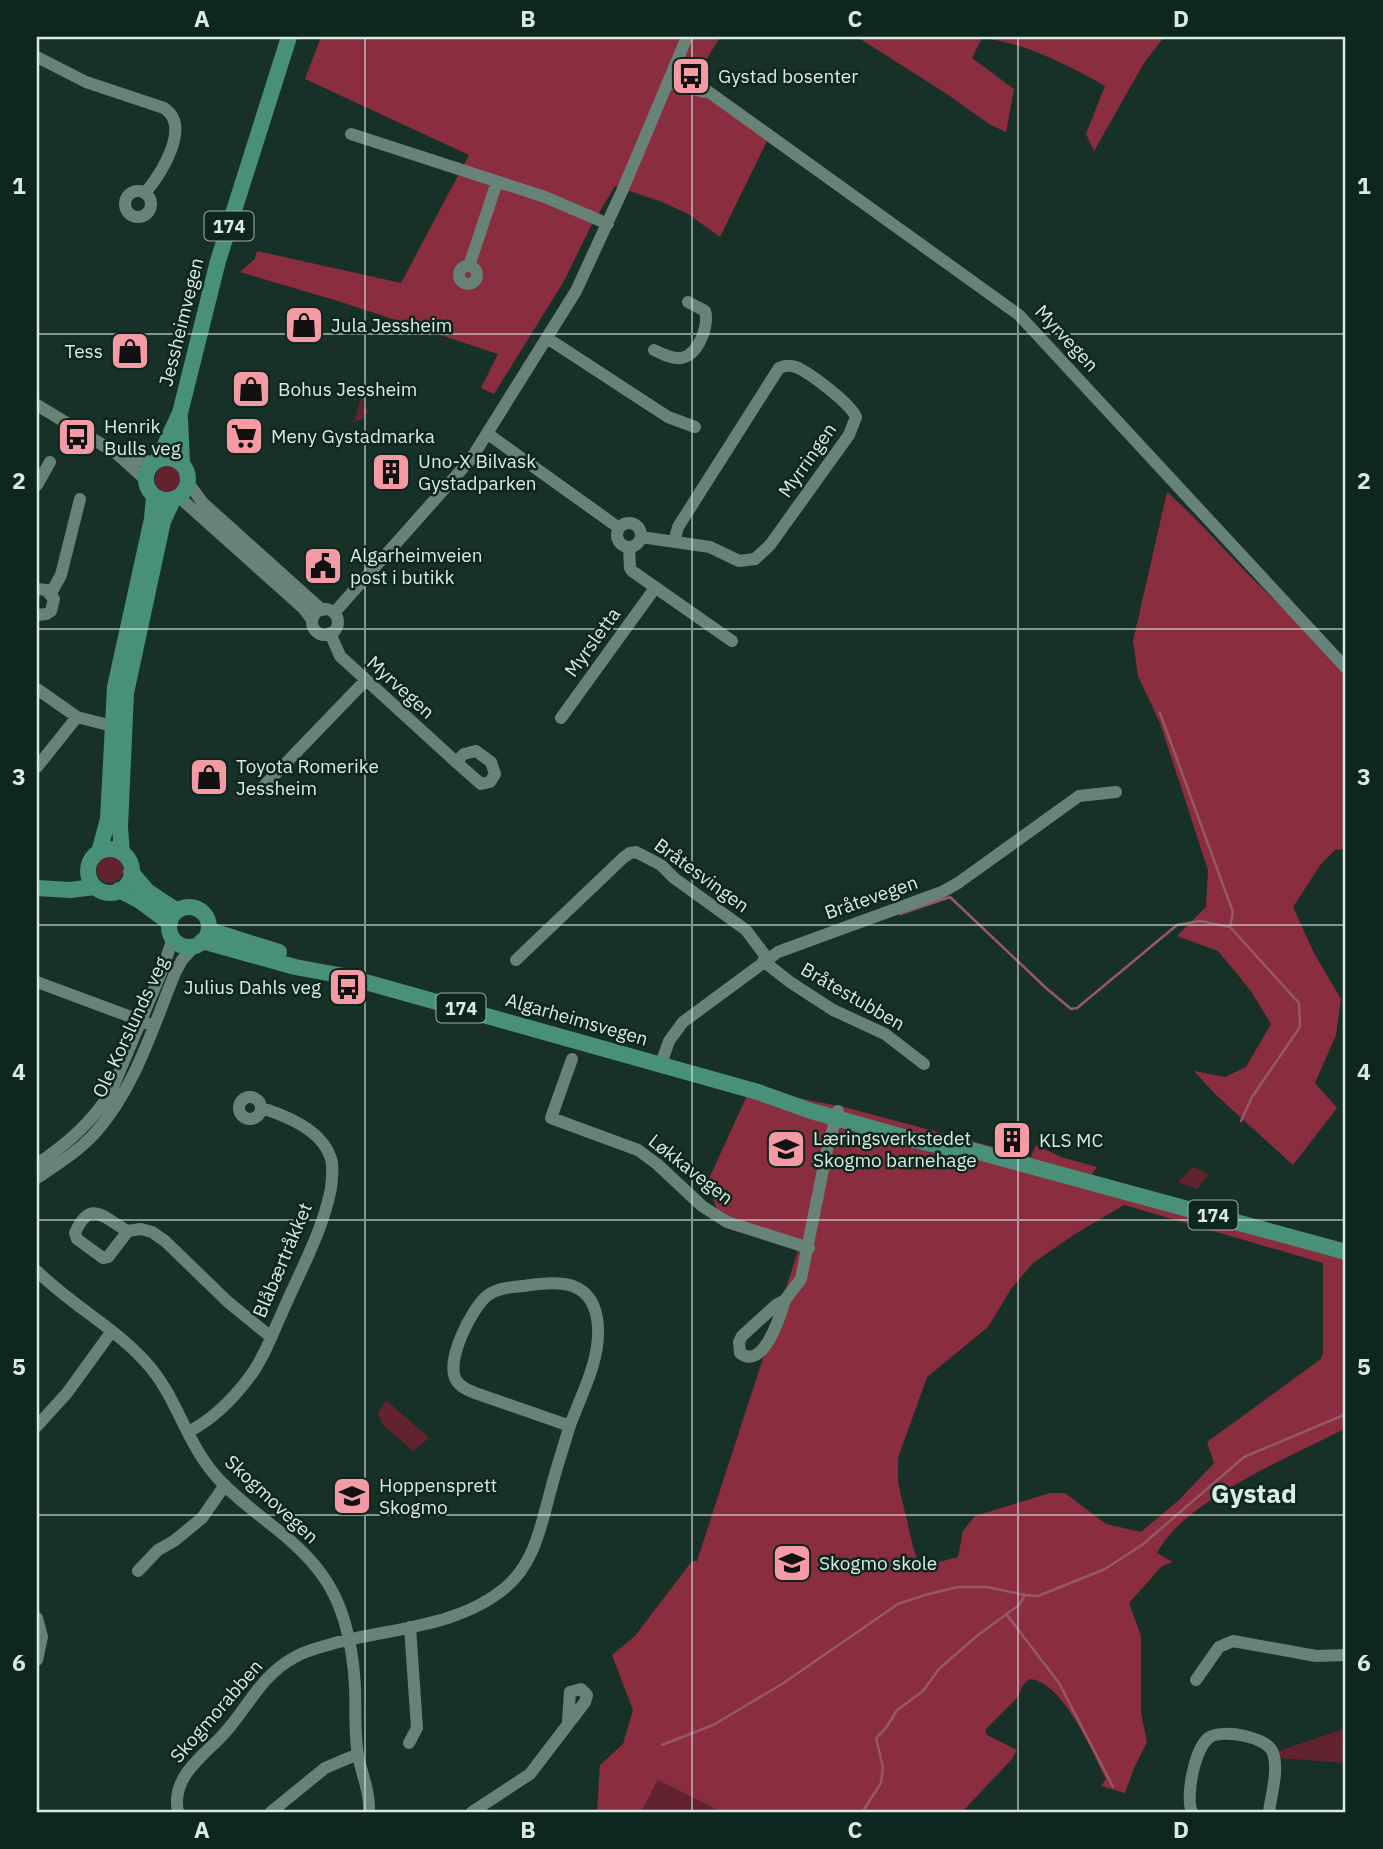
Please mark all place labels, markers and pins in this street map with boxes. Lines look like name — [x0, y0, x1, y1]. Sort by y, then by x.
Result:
bus stop icon: Gystad bosenter — [670, 55, 712, 97]
place label: Gystad bosenter — [718, 64, 858, 88]
shop icon: Jula Jessheim — [283, 304, 325, 346]
place label: Jula Jessheim — [331, 313, 452, 337]
shop icon: Tess — [109, 330, 151, 372]
place label: Tess — [65, 339, 103, 363]
shop icon: Bohus Jessheim — [230, 368, 272, 410]
place label: Bohus Jessheim — [278, 377, 417, 401]
place label: Henrik Bulls veg — [104, 414, 181, 460]
supermarket icon: Meny Gystadmarka — [223, 415, 265, 457]
bus stop icon: Henrik Bulls veg — [56, 416, 98, 458]
place label: Meny Gystadmarka — [271, 424, 435, 448]
place label: Uno-X Bilvask Gystadparken — [418, 449, 537, 495]
building icon: Uno-X Bilvask Gystadparken — [370, 451, 412, 493]
place label: Algarheimveien post i butikk — [350, 543, 482, 589]
public building icon: Algarheimveien post i butikk — [302, 545, 344, 587]
place label: Toyota Romerike Jessheim — [236, 754, 379, 800]
shop icon: Toyota Romerike Jessheim — [188, 756, 230, 798]
bus stop icon: Julius Dahls veg — [327, 966, 369, 1008]
place label: Julius Dahls veg — [184, 975, 321, 999]
building icon: KLS MC — [991, 1119, 1033, 1161]
place label: Læringsverkstedet Skogmo barnehage — [813, 1126, 977, 1172]
school or university icon: Læringsverkstedet Skogmo barnehage — [765, 1128, 807, 1170]
place label: KLS MC — [1039, 1128, 1104, 1152]
place label: Hoppensprett Skogmo — [379, 1473, 497, 1519]
school or university icon: Hoppensprett Skogmo — [331, 1475, 373, 1517]
school or university icon: Skogmo skole — [771, 1542, 813, 1584]
place label: Skogmo skole — [819, 1551, 937, 1575]

